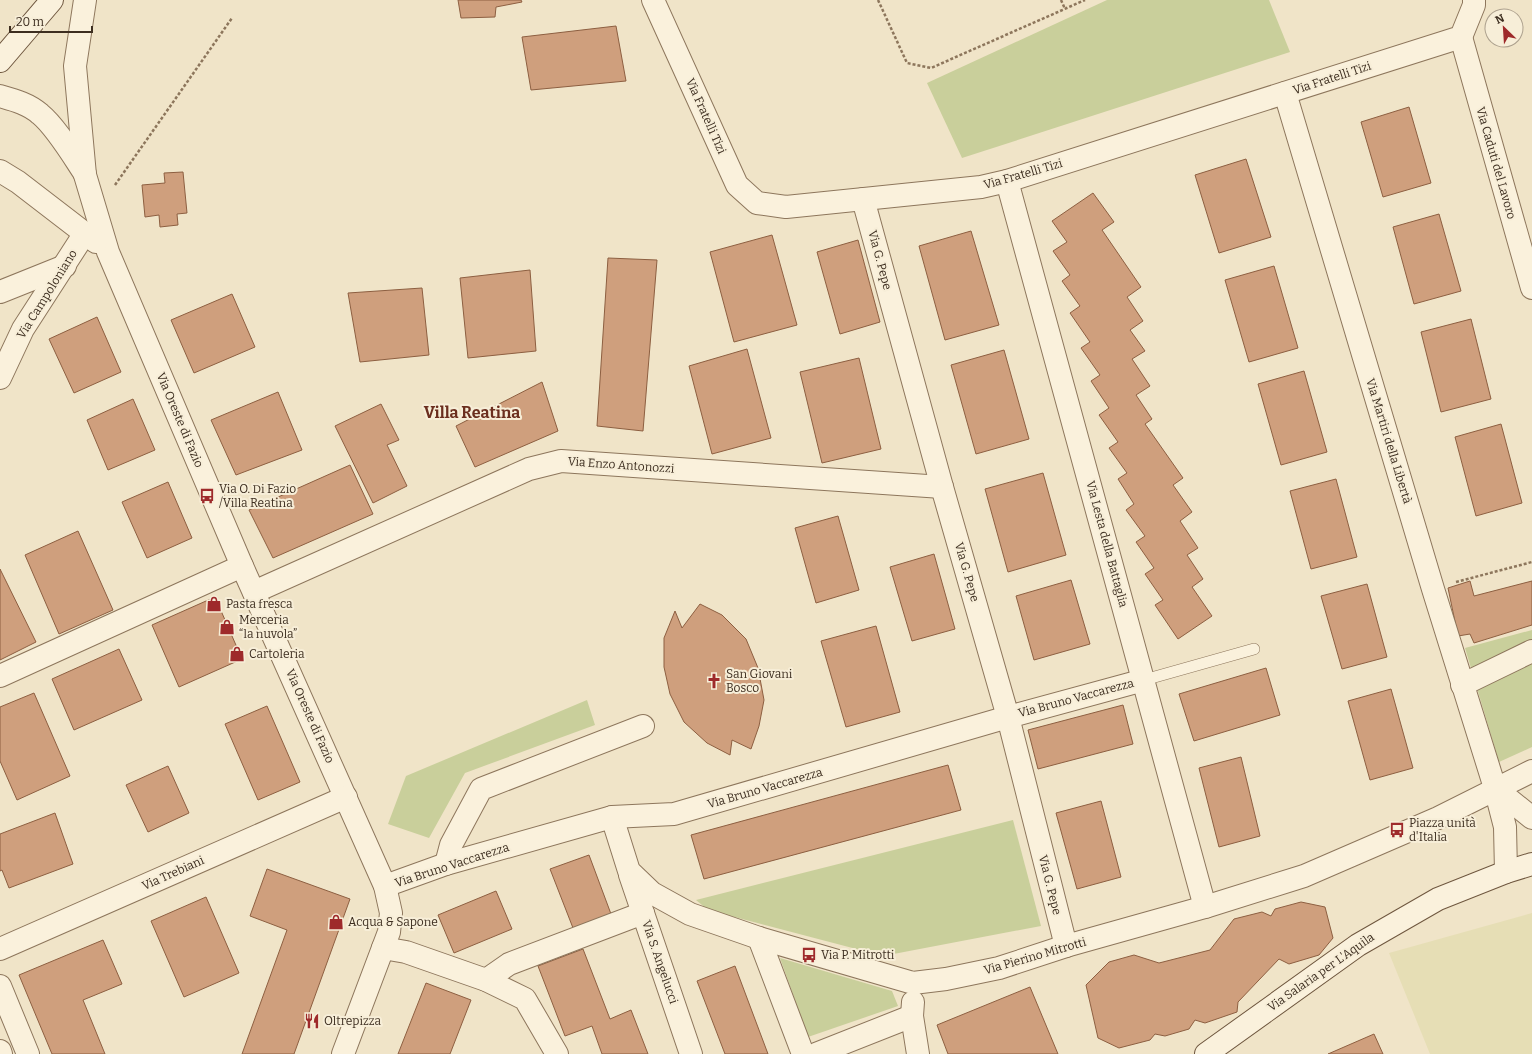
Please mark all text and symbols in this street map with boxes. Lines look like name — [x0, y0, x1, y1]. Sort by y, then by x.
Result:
scale bar — [10, 8, 92, 34]
north arrow — [1484, 8, 1524, 48]
text: N — [1493, 11, 1507, 27]
text: 20 m — [16, 15, 45, 29]
street label: Via Fratelli Tizi — [1291, 59, 1373, 97]
street label: Via Fratelli Tizi — [683, 76, 729, 156]
street label: Via Caduti del Lavoro — [1473, 105, 1519, 221]
street label: Via Fratelli Tizi — [982, 156, 1065, 192]
street label: Via G. Pepe — [865, 229, 895, 291]
street label: Via Campoloniano — [14, 247, 80, 341]
street label: Via Oreste di Fazio — [154, 370, 206, 470]
street label: Via Martiri della Libertà — [1363, 377, 1415, 506]
district label: Villa Reatina — [424, 403, 520, 422]
street label: Via Enzo Antonozzi — [567, 454, 675, 476]
street label: Via Lesta della Battaglia — [1083, 479, 1131, 609]
place label: Via O. Di Fazio /Villa Reatina — [219, 482, 296, 510]
bus stop icon: Via O. Di Fazio /Villa Reatina — [198, 487, 216, 505]
street label: Via G. Pepe — [952, 541, 982, 603]
shop icon: Pasta fresca — [205, 595, 223, 613]
place label: Pasta fresca — [226, 597, 293, 611]
place label: Merceria “la nuvola” — [239, 613, 297, 641]
shop icon: Merceria “la nuvola” — [218, 618, 236, 636]
shop icon: Cartoleria — [228, 645, 246, 663]
place label: Cartoleria — [249, 647, 305, 661]
street label: Via Oreste di Fazio — [283, 667, 337, 765]
place label: San Giovani Bosco — [726, 667, 793, 695]
church icon: San Giovani Bosco — [705, 672, 723, 690]
street label: Via Bruno Vaccarezza — [1017, 676, 1136, 720]
street label: Via Bruno Vaccarezza — [706, 765, 825, 811]
place label: Piazza unità d'Italia — [1409, 816, 1476, 844]
bus stop icon: Piazza unità d'Italia — [1388, 821, 1406, 839]
street label: Via Bruno Vaccarezza — [393, 840, 511, 890]
street label: Via Trebiani — [140, 853, 207, 893]
street label: Via G. Pepe — [1036, 854, 1064, 916]
shop icon: Acqua & Sapone — [327, 913, 345, 931]
place label: Acqua & Sapone — [348, 915, 438, 929]
street label: Via S. Angelucci — [639, 918, 681, 1006]
street label: Via Salaria per L'Aquila — [1265, 930, 1377, 1014]
street label: Via Pierino Mitrotti — [982, 935, 1088, 977]
bus stop icon: Via P. Mitrotti — [800, 946, 818, 964]
place label: Via P. Mitrotti — [821, 948, 895, 962]
restaurant icon: Oltrepizza — [303, 1012, 321, 1030]
place label: Oltrepizza — [324, 1014, 382, 1028]

